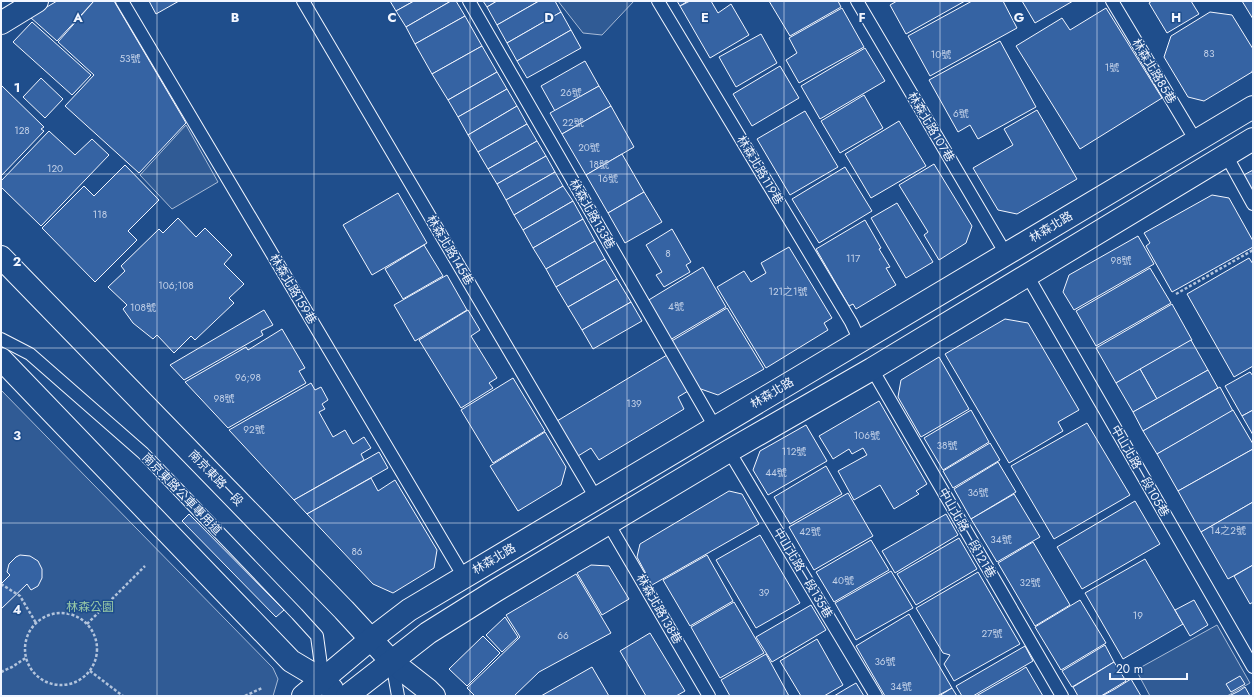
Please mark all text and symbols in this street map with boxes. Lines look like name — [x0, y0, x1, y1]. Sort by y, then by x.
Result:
text: A — [72, 8, 83, 27]
text: B — [231, 8, 240, 27]
text: C — [387, 8, 397, 27]
text: D — [544, 8, 554, 27]
text: E — [701, 8, 709, 27]
text: F — [858, 8, 866, 27]
text: G — [1014, 8, 1025, 27]
text: H — [1171, 8, 1181, 27]
street label: 林森北路85巷 — [1127, 35, 1181, 107]
house number: 83 — [1204, 46, 1215, 61]
house number: 10號 — [931, 47, 951, 62]
house number: 53號 — [119, 51, 141, 66]
house number: 1號 — [1105, 60, 1119, 75]
text: 1 — [14, 78, 20, 97]
house number: 26號 — [560, 85, 582, 100]
street label: 林森北路107巷 — [903, 89, 959, 165]
house number: 6號 — [953, 106, 969, 121]
house number: 22號 — [562, 115, 584, 130]
house number: 128 — [14, 123, 30, 138]
street label: 林森北路119巷 — [732, 132, 788, 208]
house number: 20號 — [578, 140, 600, 155]
house number: 18號 — [589, 157, 609, 172]
house number: 120 — [47, 161, 63, 176]
house number: 16號 — [598, 171, 618, 186]
street label: 林森北路133巷 — [565, 176, 619, 252]
house number: 118 — [93, 207, 107, 222]
street label: 林森北路 — [1026, 207, 1076, 247]
street label: 林森北路145巷 — [422, 211, 478, 289]
house number: 8 — [665, 246, 671, 261]
street label: 林森北路159巷 — [265, 250, 321, 328]
house number: 117 — [846, 251, 861, 266]
text: 2 — [13, 252, 21, 271]
house number: 98號 — [1110, 253, 1132, 268]
house number: 106;108 — [158, 278, 194, 293]
house number: 121之1號 — [768, 284, 808, 299]
house number: 4號 — [668, 299, 684, 314]
house number: 108號 — [130, 300, 156, 315]
house number: 96;98 — [235, 370, 261, 385]
street label: 林森北路 — [747, 373, 797, 413]
house number: 98號 — [213, 391, 235, 406]
house number: 139 — [626, 396, 642, 411]
house number: 92號 — [243, 422, 265, 437]
street label: 中山北路一段105巷 — [1106, 422, 1174, 520]
text: 3 — [13, 426, 21, 445]
house number: 106號 — [854, 428, 880, 443]
house number: 38號 — [937, 438, 957, 453]
house number: 112號 — [782, 444, 806, 459]
street label: 南京東路一段 — [185, 446, 247, 510]
street label: 南京東路公車專用道 — [138, 449, 226, 539]
house number: 44號 — [765, 465, 787, 480]
street label: 中山北路一段121巷 — [934, 484, 1000, 582]
house number: 36號 — [967, 485, 989, 500]
house number: 14之2號 — [1210, 523, 1246, 538]
street label: 中山北路一段135巷 — [769, 524, 837, 622]
house number: 42號 — [799, 524, 821, 539]
house number: 34號 — [990, 532, 1012, 547]
street label: 林森北路 — [469, 539, 519, 579]
house number: 86 — [351, 544, 363, 559]
street label: 林森北路138巷 — [632, 571, 686, 647]
house number: 40號 — [832, 573, 854, 588]
house number: 32號 — [1019, 575, 1041, 590]
house number: 39 — [758, 585, 770, 600]
park label: 林森公園 — [66, 598, 114, 616]
text: 4 — [12, 600, 22, 619]
house number: 19 — [1133, 608, 1143, 623]
house number: 27號 — [982, 626, 1002, 641]
house number: 66 — [557, 628, 569, 643]
house number: 36號 — [874, 654, 896, 669]
scale bar — [1110, 655, 1187, 681]
text: 20 m — [1116, 660, 1143, 678]
house number: 34號 — [890, 679, 912, 694]

